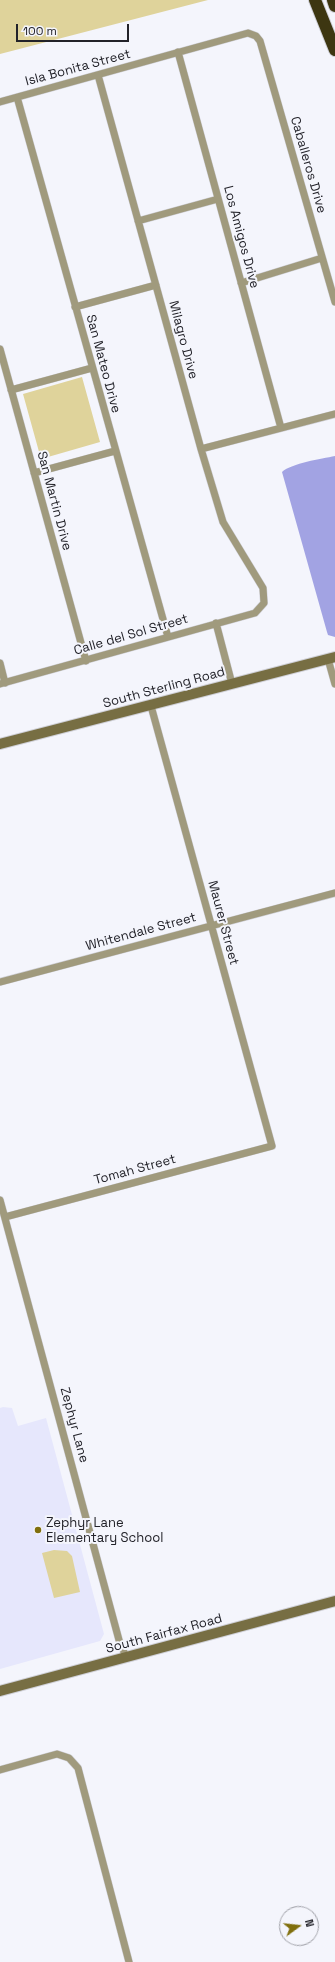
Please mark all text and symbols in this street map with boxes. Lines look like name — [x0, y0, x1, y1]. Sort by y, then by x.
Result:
scale bar — [18, 16, 131, 42]
text: 100 m — [23, 23, 57, 39]
street label: Isla Bonita Street — [24, 46, 132, 90]
street label: Caballeros Drive — [287, 115, 329, 215]
street label: Los Amigos Drive — [220, 184, 262, 290]
street label: Milagro Drive — [165, 299, 201, 381]
street label: San Mateo Drive — [82, 313, 124, 415]
street label: San Martin Drive — [33, 450, 75, 552]
street label: Calle del Sol Street — [72, 611, 190, 659]
street label: South Sterling Road — [101, 664, 227, 712]
street label: Maurer Street — [204, 879, 242, 967]
street label: Whitendale Street — [84, 910, 198, 954]
street label: Tomah Street — [92, 1152, 178, 1188]
street label: Zephyr Lane — [56, 1385, 92, 1465]
place label: Zephyr Lane Elementary School — [46, 1515, 163, 1546]
marker: Zephyr Lane Elementary School — [33, 1525, 43, 1535]
street label: South Fairfax Road — [104, 1611, 224, 1657]
north arrow — [279, 1906, 319, 1946]
text: N — [302, 1918, 317, 1929]

